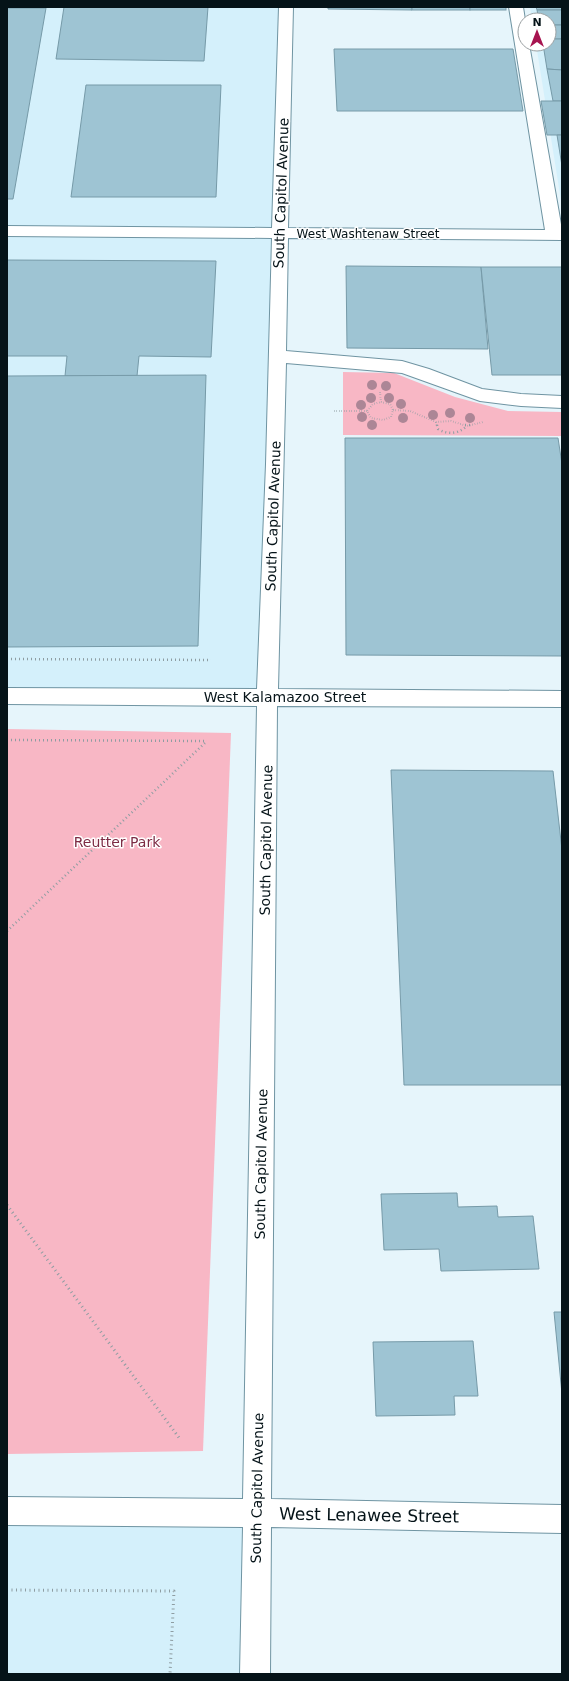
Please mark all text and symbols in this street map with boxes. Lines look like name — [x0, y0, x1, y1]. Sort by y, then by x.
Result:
north arrow — [517, 12, 557, 52]
text: N — [532, 16, 542, 29]
street label: South Capitol Avenue — [270, 117, 292, 269]
street label: West Washtenaw Street — [297, 227, 440, 241]
street label: South Capitol Avenue — [262, 440, 284, 592]
street label: West Kalamazoo Street — [204, 689, 367, 705]
street label: South Capitol Avenue — [257, 765, 275, 915]
park label: Reutter Park — [74, 834, 161, 850]
street label: South Capitol Avenue — [252, 1089, 270, 1239]
street label: South Capitol Avenue — [248, 1413, 266, 1563]
street label: West Lenawee Street — [279, 1503, 459, 1527]

